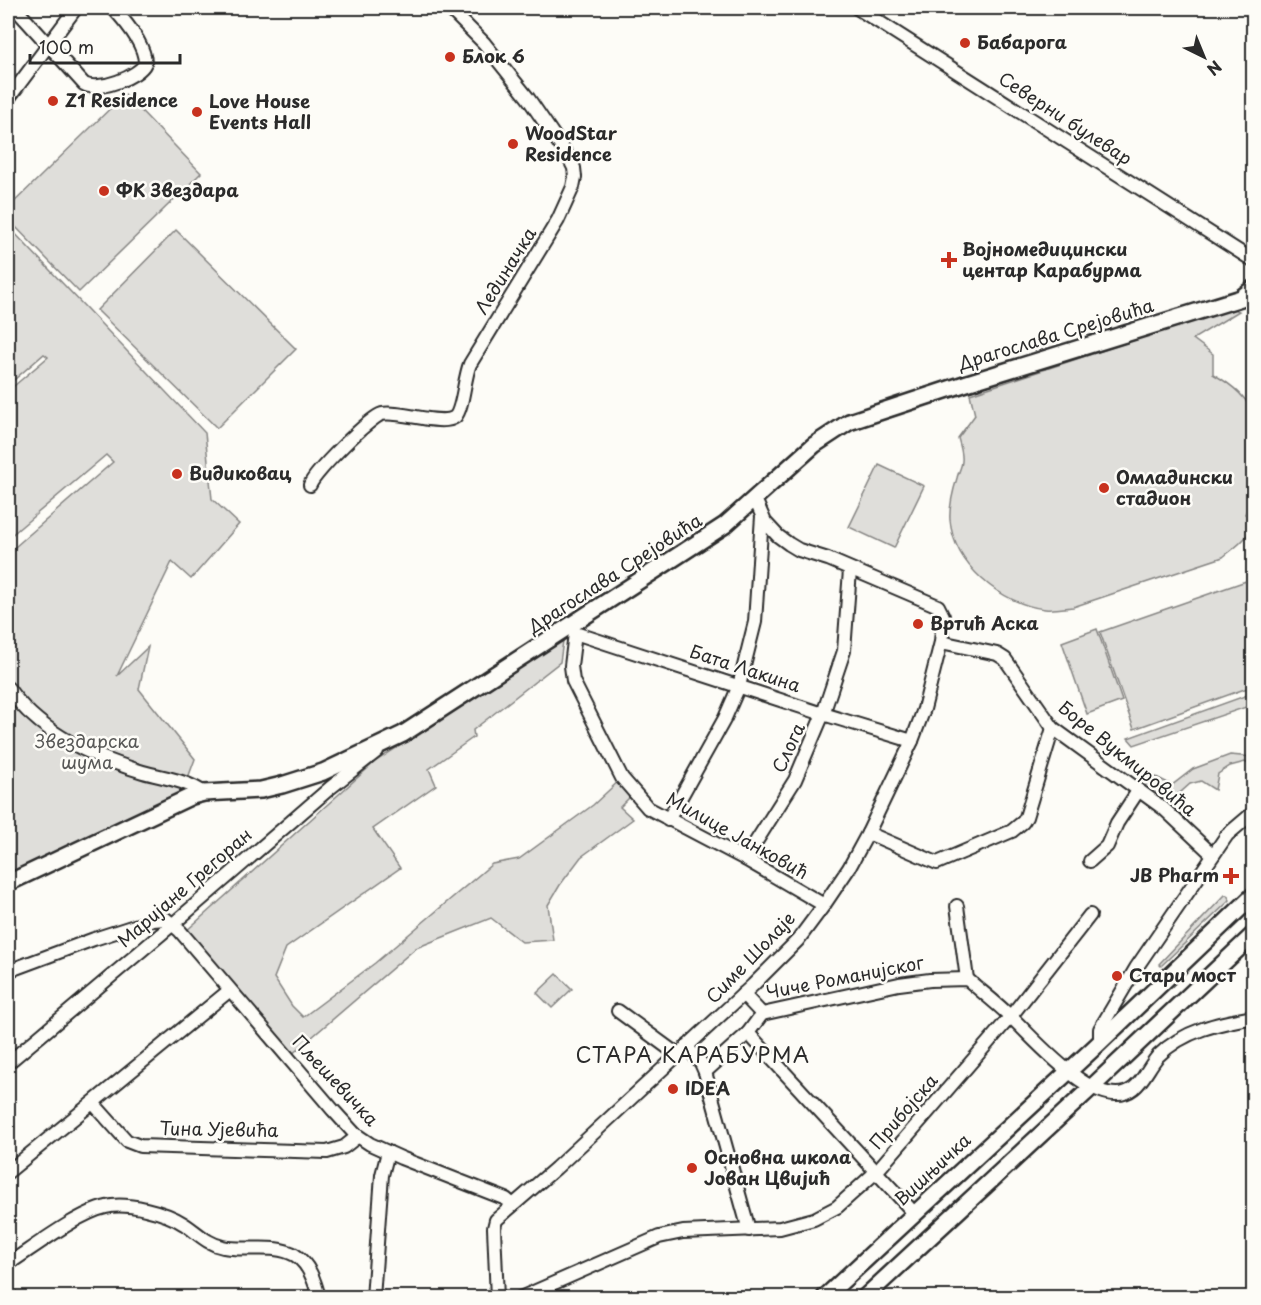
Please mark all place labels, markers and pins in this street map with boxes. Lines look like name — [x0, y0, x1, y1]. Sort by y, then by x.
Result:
place label: Бабарога — [977, 28, 1067, 55]
marker: Бабарога — [958, 36, 972, 50]
place label: Блок 6 — [462, 42, 525, 69]
marker: Блок 6 — [443, 50, 457, 64]
place label: Z1 Residence — [65, 86, 178, 113]
place label: Love House Events Hall — [209, 87, 311, 135]
marker: Z1 Residence — [46, 94, 60, 108]
marker: Love House Events Hall — [190, 105, 204, 119]
place label: WoodStar Residence — [525, 119, 618, 167]
marker: WoodStar Residence — [506, 137, 520, 151]
place label: ФК Звездара — [116, 176, 239, 203]
marker: ФК Звездара — [97, 184, 111, 198]
place label: Војномедицински центар Карабурма — [962, 235, 1142, 283]
marker: Војномедицински центар Карабурма — [940, 251, 958, 269]
place label: Видиковац — [189, 459, 292, 486]
place label: Омладински стадион — [1116, 463, 1233, 511]
marker: Видиковац — [170, 467, 184, 481]
marker: Омладински стадион — [1097, 481, 1111, 495]
place label: Вртић Аска — [930, 609, 1039, 636]
marker: Вртић Аска — [911, 617, 925, 631]
place label: JB Pharm — [1130, 861, 1219, 888]
marker: JB Pharm — [1224, 869, 1238, 883]
place label: Стари мост — [1129, 961, 1236, 988]
marker: Стари мост — [1110, 969, 1124, 983]
place label: IDEA — [685, 1074, 730, 1101]
marker: IDEA — [666, 1082, 680, 1096]
place label: Основна школа Јован Цвијић — [704, 1143, 851, 1191]
marker: Основна школа Јован Цвијић — [685, 1161, 699, 1175]

